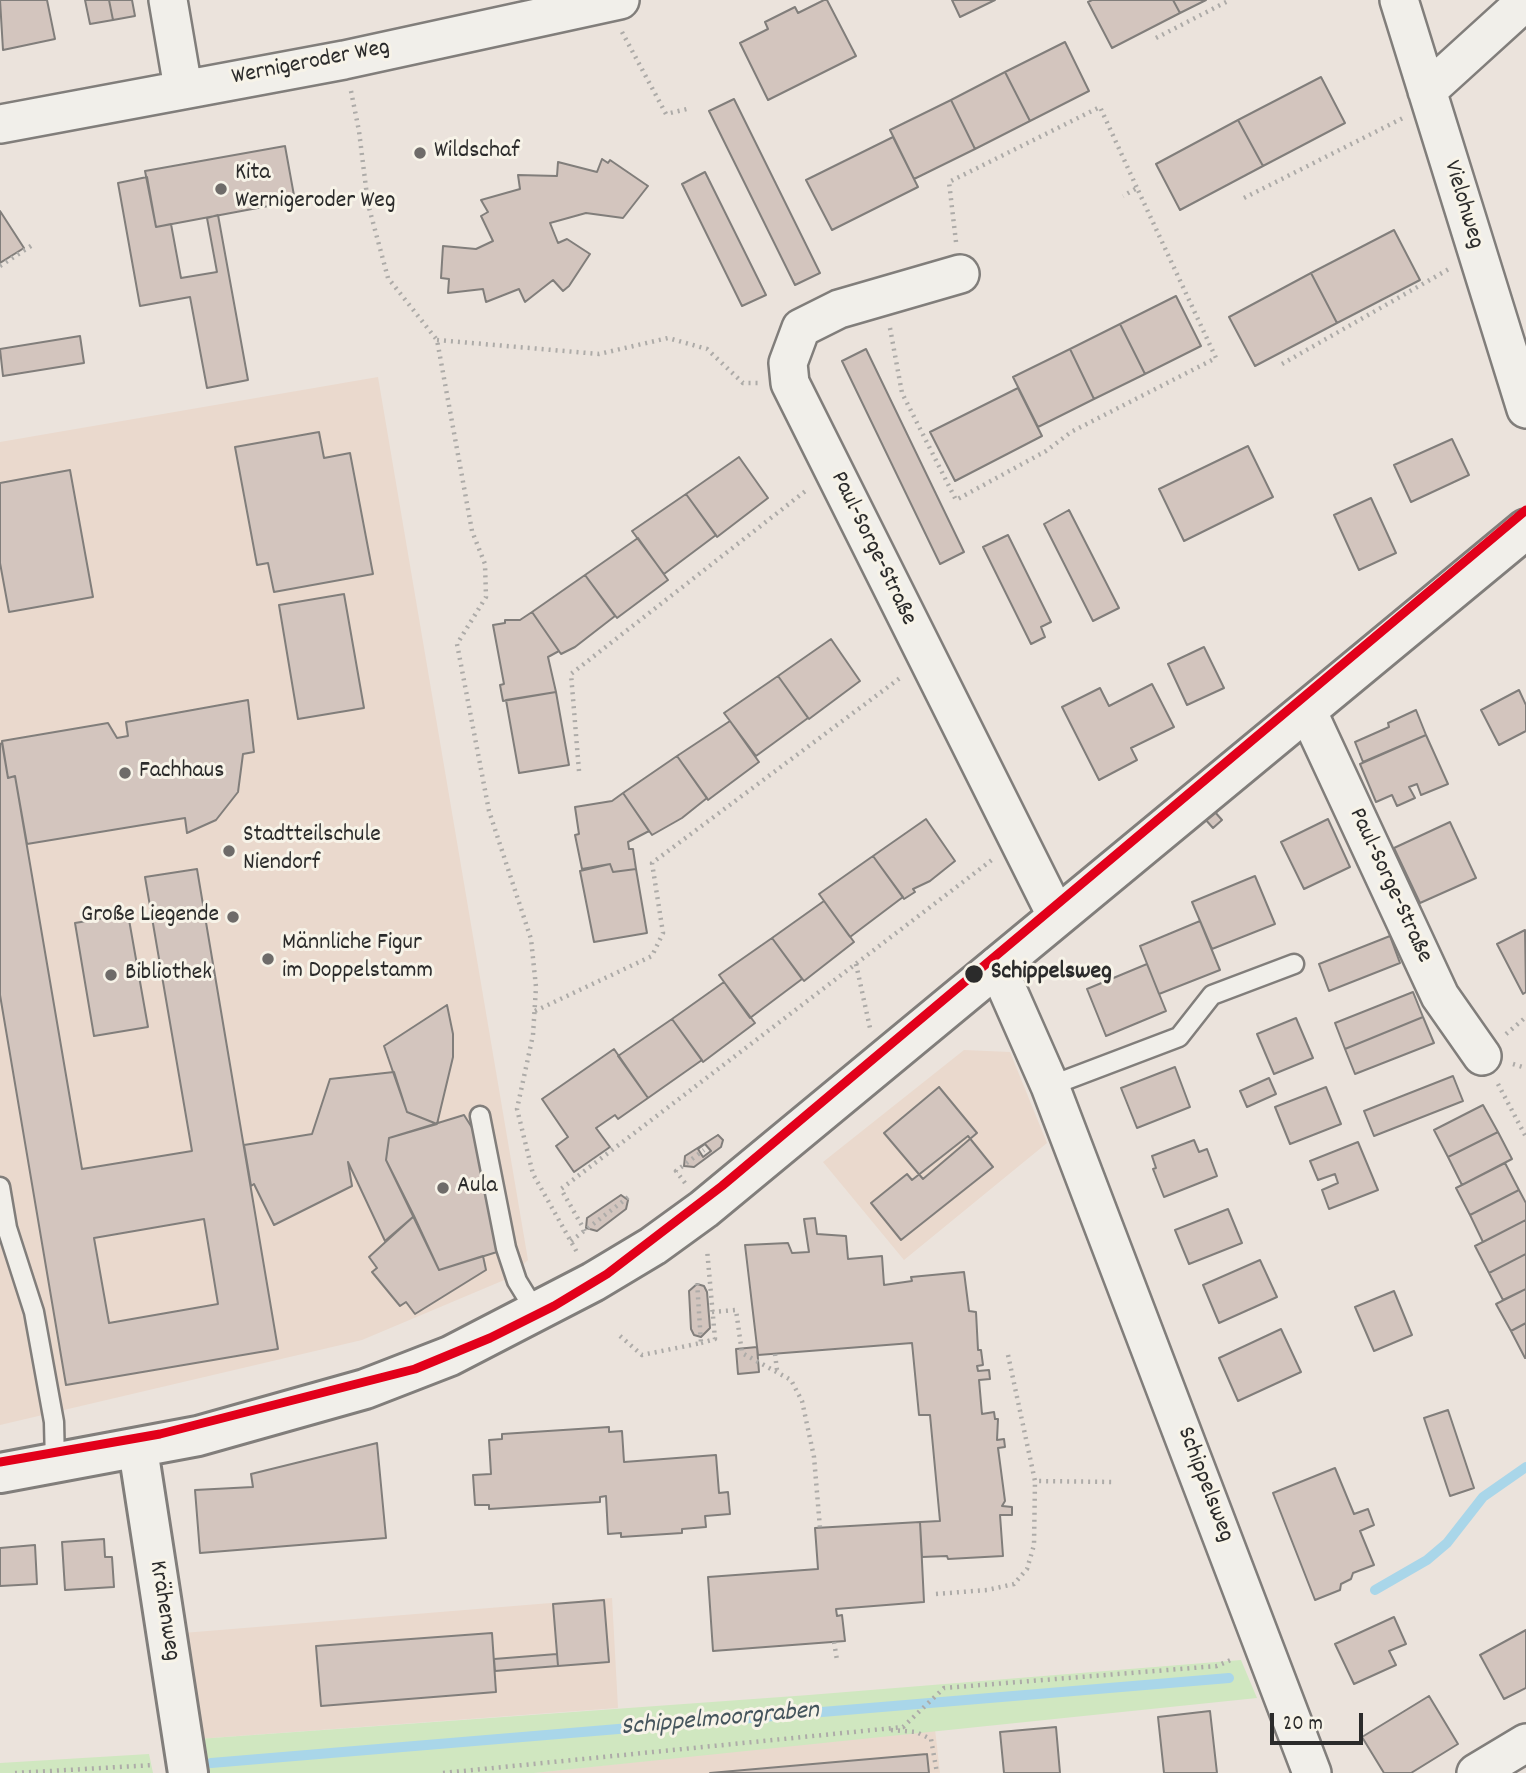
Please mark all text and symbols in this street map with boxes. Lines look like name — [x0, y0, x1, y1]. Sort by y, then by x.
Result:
street label: Wernigeroder Weg — [230, 35, 392, 93]
place label: Wildschaf — [434, 139, 520, 167]
marker: Wildschaf — [412, 145, 428, 161]
street label: Vielohweg — [1435, 158, 1489, 252]
place label: Kita Wernigeroder Weg — [235, 161, 395, 217]
marker: Kita Wernigeroder Weg — [213, 181, 229, 197]
street label: Paul-Sorge-Straße — [822, 467, 922, 631]
place label: Fachhaus — [139, 759, 224, 787]
marker: Fachhaus — [117, 765, 133, 781]
street label: Paul-Sorge-Straße — [1341, 804, 1437, 968]
place label: Stadtteilschule Niendorf — [243, 823, 381, 879]
marker: Stadtteilschule Niendorf — [221, 843, 237, 859]
place label: Große Liegende — [81, 903, 219, 931]
marker: Große Liegende — [225, 909, 241, 925]
place label: Männliche Figur im Doppelstamm — [282, 931, 433, 987]
marker: Männliche Figur im Doppelstamm — [260, 951, 276, 967]
place label: Schippelsweg — [991, 960, 1112, 988]
place label: Bibliothek — [125, 961, 212, 989]
marker: Schippelsweg — [963, 963, 985, 985]
marker: Bibliothek — [103, 967, 119, 983]
place label: Aula — [457, 1174, 497, 1202]
marker: Aula — [435, 1180, 451, 1196]
street label: Schippelsweg — [1169, 1424, 1239, 1546]
street label: Krähenweg — [141, 1559, 185, 1663]
water label: Schippelmoorgraben — [620, 1697, 820, 1745]
scale bar — [1274, 1700, 1367, 1744]
text: 20 m — [1283, 1710, 1323, 1740]

